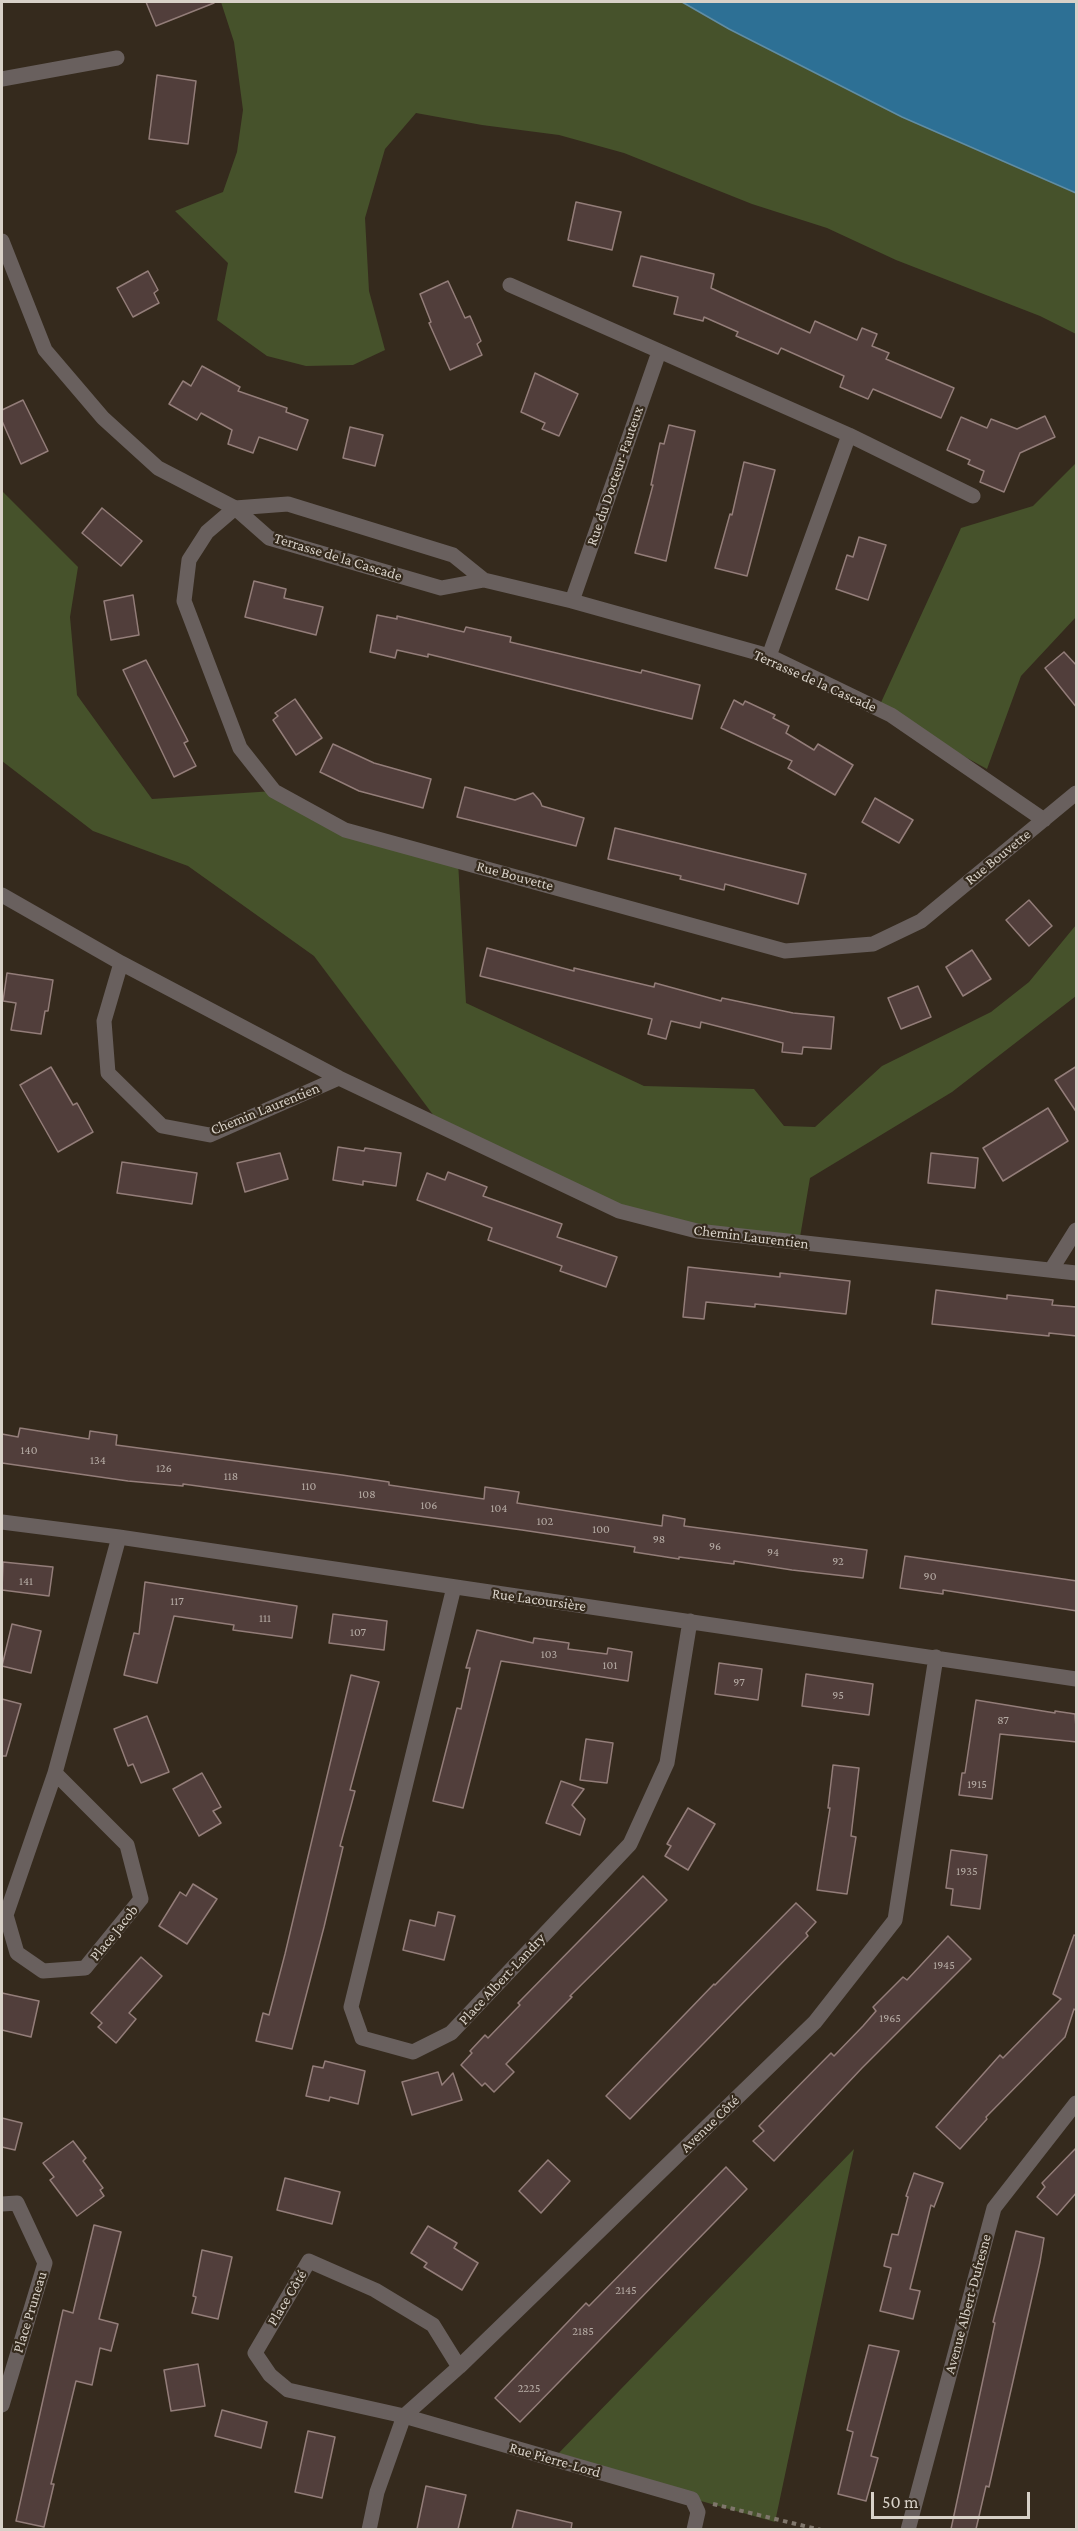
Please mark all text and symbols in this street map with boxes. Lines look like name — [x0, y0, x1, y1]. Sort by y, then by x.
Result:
street label: Rue du Docteur-Fauteux — [583, 404, 647, 548]
street label: Terrasse de la Cascade — [272, 529, 404, 585]
street label: Terrasse de la Cascade — [751, 646, 879, 716]
street label: Rue Bouvette — [962, 825, 1034, 889]
street label: Rue Bouvette — [475, 857, 555, 895]
street label: Chemin Laurentien — [208, 1079, 322, 1139]
street label: Chemin Laurentien — [692, 1221, 810, 1253]
house number: 140 — [21, 1443, 37, 1457]
house number: 134 — [90, 1453, 106, 1467]
house number: 126 — [156, 1461, 172, 1475]
house number: 118 — [224, 1469, 238, 1483]
house number: 110 — [302, 1479, 316, 1493]
house number: 108 — [358, 1487, 376, 1501]
house number: 106 — [421, 1498, 437, 1512]
house number: 104 — [491, 1501, 507, 1515]
house number: 102 — [537, 1514, 553, 1528]
house number: 100 — [592, 1522, 610, 1536]
house number: 98 — [653, 1532, 665, 1546]
house number: 96 — [709, 1539, 721, 1553]
house number: 94 — [767, 1545, 779, 1559]
house number: 92 — [832, 1554, 844, 1568]
house number: 90 — [924, 1569, 936, 1583]
house number: 141 — [19, 1574, 33, 1588]
street label: Rue Lacoursière — [491, 1584, 587, 1616]
house number: 117 — [170, 1594, 184, 1608]
house number: 111 — [259, 1611, 271, 1625]
house number: 107 — [350, 1625, 366, 1639]
house number: 103 — [541, 1647, 557, 1661]
house number: 101 — [603, 1658, 617, 1672]
house number: 97 — [733, 1675, 745, 1689]
house number: 95 — [832, 1688, 844, 1702]
house number: 87 — [997, 1713, 1009, 1727]
house number: 1915 — [967, 1777, 987, 1791]
house number: 1935 — [956, 1864, 978, 1878]
street label: Place Jacob — [86, 1901, 142, 1965]
street label: Place Albert-Landry — [455, 1929, 549, 2029]
house number: 1945 — [933, 1958, 955, 1972]
house number: 1965 — [879, 2011, 901, 2025]
street label: Avenue Côté — [677, 2092, 743, 2156]
street label: Avenue Albert-Dufresne — [941, 2232, 995, 2376]
street label: Place Côté — [263, 2267, 311, 2329]
street label: Place Pruneau — [9, 2269, 51, 2355]
house number: 2145 — [615, 2283, 637, 2297]
house number: 2185 — [572, 2324, 594, 2338]
house number: 2225 — [518, 2381, 540, 2395]
street label: Rue Pierre-Lord — [507, 2438, 603, 2482]
scale bar — [874, 2480, 1033, 2518]
text: 50 m — [882, 2492, 919, 2512]

